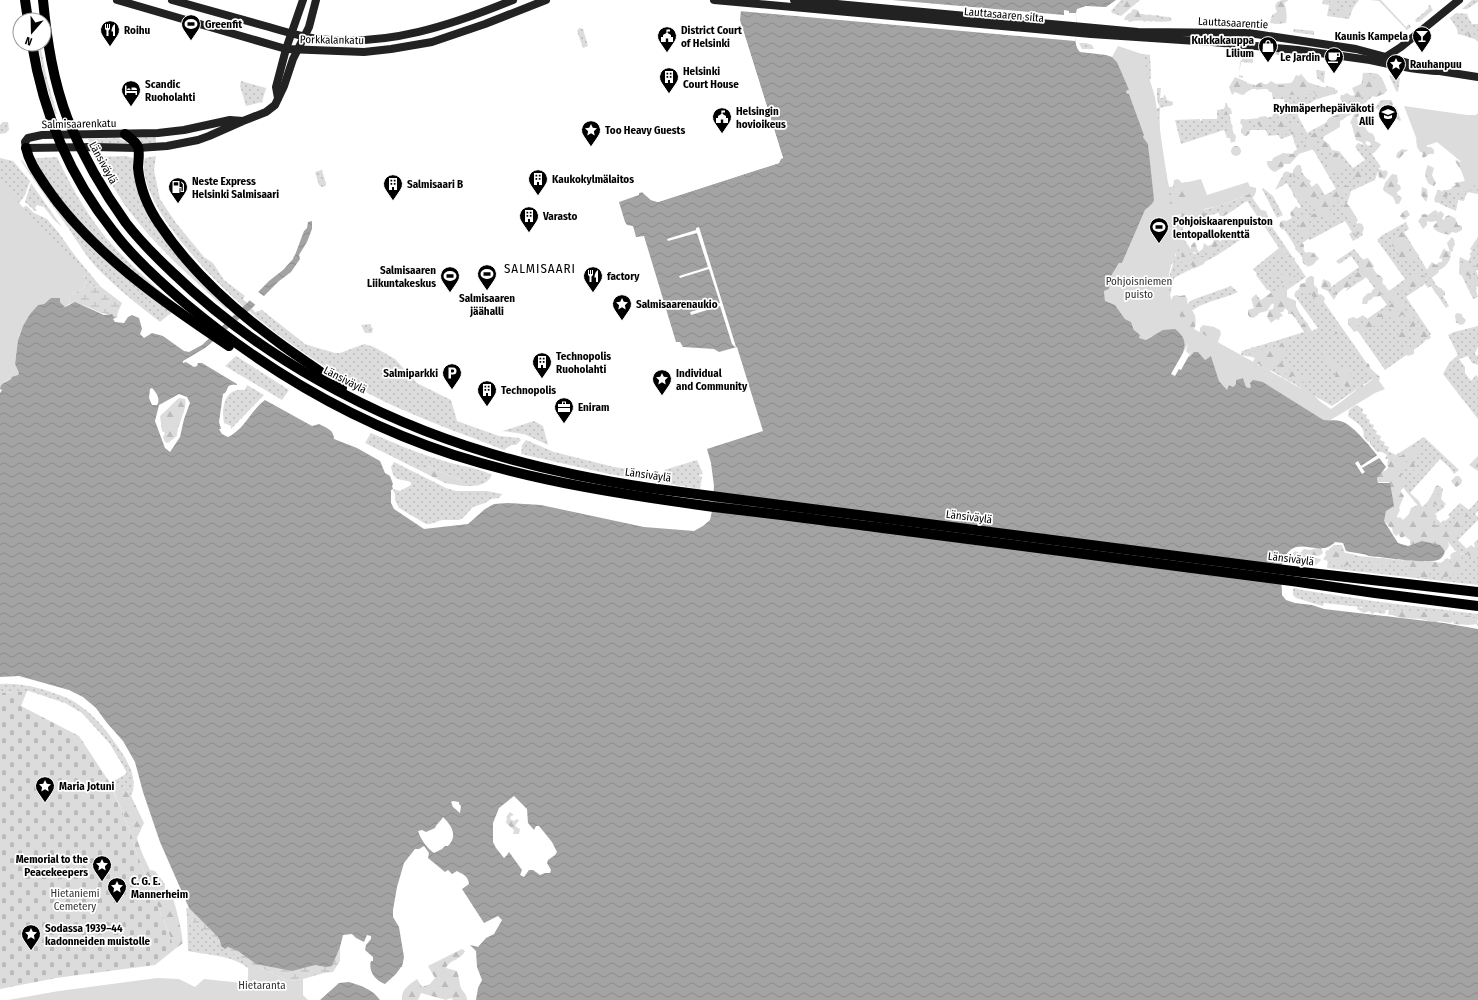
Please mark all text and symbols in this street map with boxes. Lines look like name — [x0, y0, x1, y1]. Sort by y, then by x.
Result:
street label: Lauttasaaren silta — [963, 5, 1045, 25]
north arrow — [12, 12, 52, 52]
sports icon: Greenfit — [180, 13, 202, 41]
street label: Lauttasaarentie — [1198, 15, 1268, 31]
place label: Greenfit — [205, 18, 242, 31]
restaurant icon: Roihu — [99, 19, 121, 47]
place label: Roihu — [124, 24, 151, 37]
place label: District Court of Helsinki — [681, 24, 742, 50]
public building icon: District Court of Helsinki — [656, 25, 678, 53]
bar icon: Kaunis Kampela — [1411, 25, 1433, 53]
place label: Kaunis Kampela — [1335, 30, 1409, 43]
street label: Porkkalankatu — [300, 33, 364, 47]
text: N — [23, 34, 34, 48]
place label: Kukkakauppa Lilium — [1192, 34, 1255, 60]
shop icon: Kukkakauppa Lilium — [1257, 35, 1279, 63]
cafe icon: Le Jardin — [1323, 46, 1345, 74]
place label: Le Jardin — [1280, 51, 1320, 64]
place icon: Rauhanpuu — [1385, 53, 1407, 81]
place label: Rauhanpuu — [1410, 58, 1462, 71]
place label: Helsinki Court House — [683, 65, 739, 91]
building icon: Helsinki Court House — [658, 66, 680, 94]
place label: Scandic Ruoholahti — [145, 78, 195, 104]
hotel icon: Scandic Ruoholahti — [120, 79, 142, 107]
place label: Ryhmäperhepäiväkoti Alli — [1273, 102, 1374, 128]
school or university icon: Ryhmäperhepäiväkoti Alli — [1377, 103, 1399, 131]
place label: Helsingin hovioikeus — [736, 105, 786, 131]
public building icon: Helsingin hovioikeus — [711, 106, 733, 134]
street label: Salmisaarenkatu — [42, 117, 116, 131]
place icon: Too Heavy Guests — [580, 119, 602, 147]
place label: Too Heavy Guests — [605, 124, 685, 137]
street label: Länsiväylä — [86, 139, 120, 187]
building icon: Kaukokylmälaitos — [527, 168, 549, 196]
building icon: Salmisaari B — [382, 173, 404, 201]
place label: Kaukokylmälaitos — [552, 173, 634, 186]
place label: Neste Express Helsinki Salmisaari — [192, 175, 279, 201]
fuel station icon: Neste Express Helsinki Salmisaari — [167, 176, 189, 204]
place label: Salmisaari B — [407, 178, 463, 191]
building icon: Varasto — [518, 205, 540, 233]
place label: Varasto — [542, 210, 577, 223]
place label: Pohjoiskaarenpuiston lentopallokenttä — [1173, 215, 1273, 241]
sports icon: Pohjoiskaarenpuiston lentopallokenttä — [1148, 216, 1170, 244]
district label: SALMISAARI — [504, 261, 576, 276]
sports icon: Salmisaaren jäähalli — [476, 263, 498, 291]
place label: Salmisaaren Liikuntakeskus — [367, 264, 436, 290]
sports icon: Salmisaaren Liikuntakeskus — [439, 265, 461, 293]
restaurant icon: factory — [582, 265, 604, 293]
place label: factory — [607, 270, 640, 283]
park label: Pohjoisniemen puisto — [1106, 275, 1172, 301]
place label: Salmisaaren jäähalli — [459, 292, 515, 318]
place icon: Salmisaarenaukio — [611, 293, 633, 321]
place label: Salmisaarenaukio — [636, 298, 718, 311]
place label: Technopolis Ruoholahti — [556, 350, 611, 376]
building icon: Technopolis Ruoholahti — [531, 351, 553, 379]
parking icon: Salmiparkki — [441, 362, 463, 390]
street label: Länsiväylä — [321, 364, 369, 396]
place label: Salmiparkki — [383, 367, 438, 380]
place label: Individual and Community — [676, 367, 748, 393]
place icon: Individual and Community — [651, 368, 673, 396]
building icon: Technopolis — [476, 379, 498, 407]
place label: Technopolis — [501, 384, 556, 397]
office icon: Eniram — [553, 396, 575, 424]
place label: Eniram — [578, 401, 609, 414]
street label: Länsiväylä — [624, 465, 672, 485]
street label: Länsiväylä — [945, 508, 993, 526]
street label: Länsiväylä — [1267, 550, 1315, 568]
place icon: Maria Jotuni — [34, 775, 56, 803]
place label: Maria Jotuni — [59, 780, 114, 793]
place label: Memorial to the Peacekeepers — [16, 853, 88, 879]
place icon: Memorial to the Peacekeepers — [91, 854, 113, 882]
place label: C. G. E. Mannerheim — [131, 875, 188, 901]
place icon: C. G. E. Mannerheim — [106, 876, 128, 904]
park label: Hietaniemi Cemetery — [50, 887, 100, 913]
place label: Sodassa 1939–44 kadonneiden muistolle — [45, 922, 151, 948]
place icon: Sodassa 1939–44 kadonneiden muistolle — [20, 923, 42, 951]
park label: Hietaranta — [238, 979, 286, 992]

